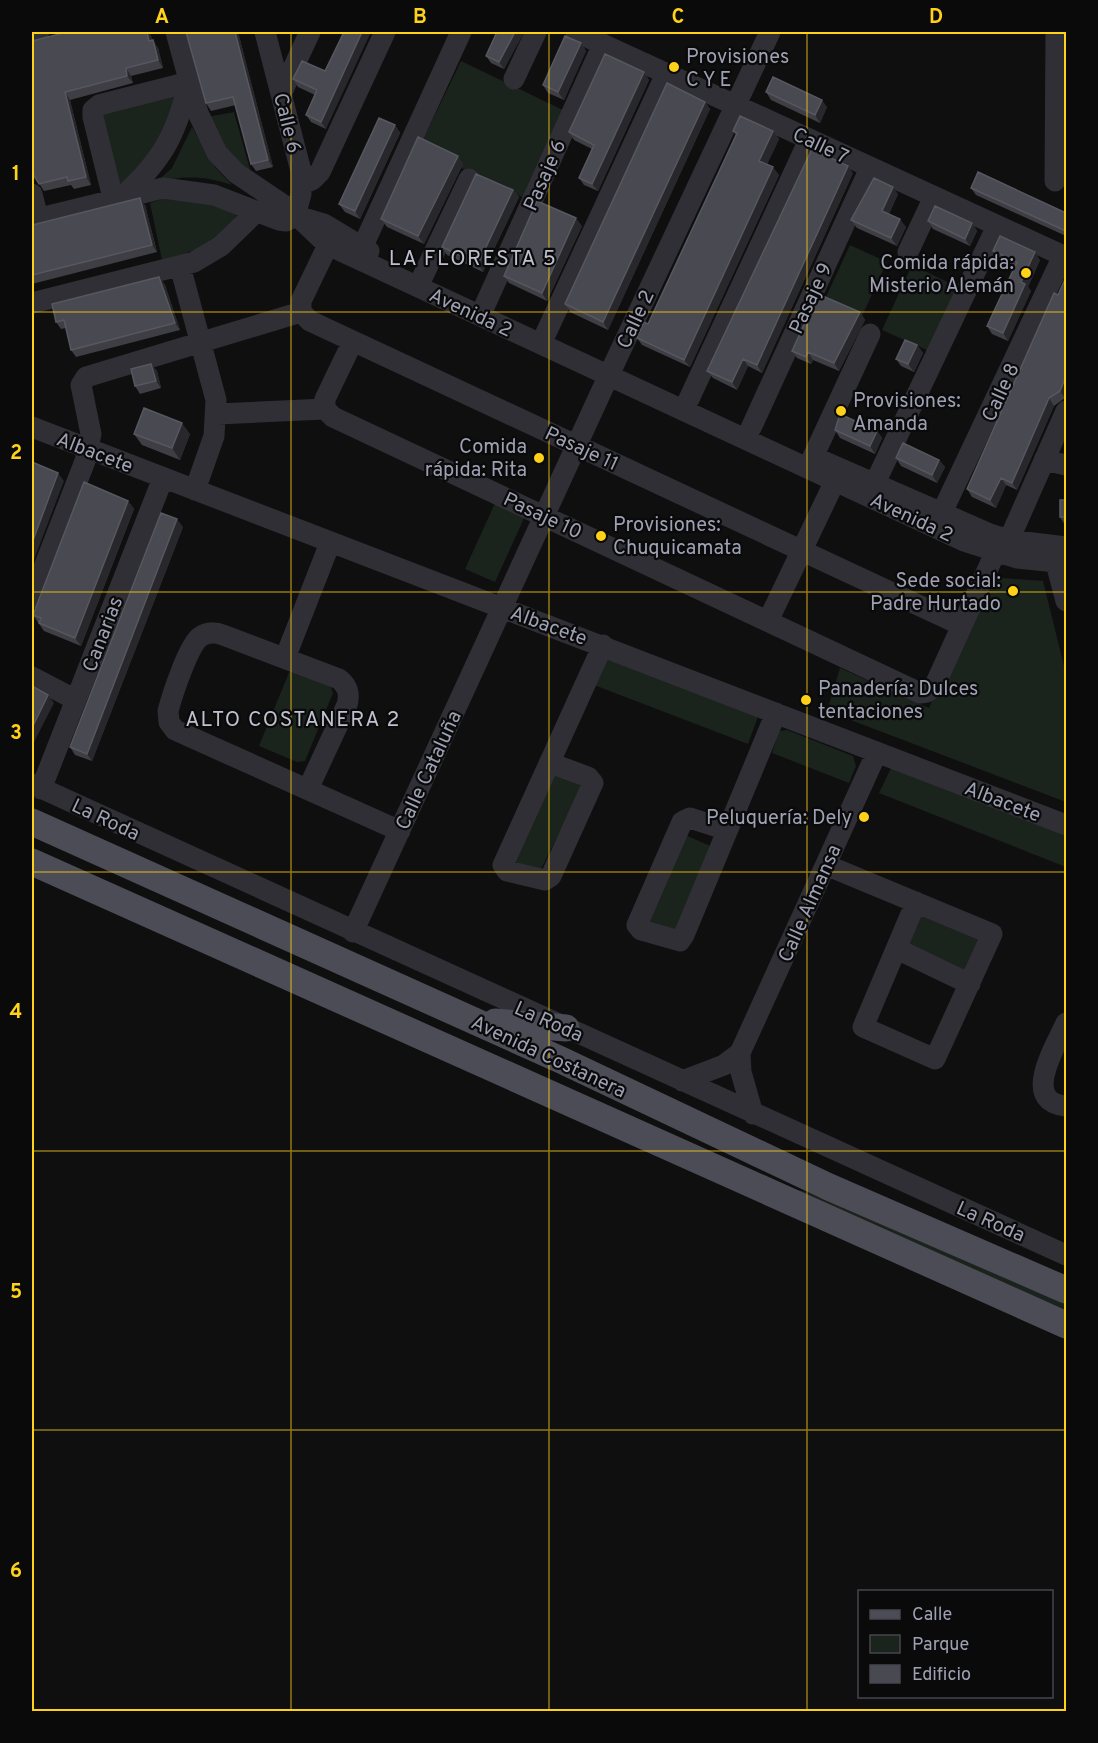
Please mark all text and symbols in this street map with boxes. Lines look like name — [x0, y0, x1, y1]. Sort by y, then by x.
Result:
text: A — [155, 5, 169, 31]
text: B — [413, 5, 427, 31]
text: C — [672, 5, 684, 31]
text: D — [929, 5, 943, 31]
place label: Provisiones C Y E — [686, 45, 789, 94]
marker: Provisiones C Y E — [667, 60, 681, 74]
street label: Calle 6 — [266, 91, 306, 156]
street label: Calle 7 — [788, 123, 852, 171]
street label: Pasaje 6 — [519, 136, 573, 216]
text: 1 — [12, 162, 20, 188]
district label: LA FLORESTA 5 — [389, 246, 557, 273]
place label: Comida rápida: Misterio Alemán — [869, 251, 1014, 300]
street label: Pasaje 9 — [784, 259, 840, 339]
marker: Comida rápida: Misterio Alemán — [1019, 266, 1033, 280]
street label: Avenida 2 — [424, 283, 516, 344]
street label: Calle 2 — [612, 286, 662, 353]
street label: Calle 8 — [977, 359, 1027, 426]
place label: Provisiones: Amanda — [853, 389, 961, 438]
marker: Provisiones: Amanda — [834, 404, 848, 418]
street label: Pasaje 11 — [540, 421, 622, 478]
street label: Albacete — [52, 427, 136, 480]
place label: Comida rápida: Rita — [425, 435, 527, 484]
text: 2 — [10, 441, 22, 467]
marker: Comida rápida: Rita — [532, 451, 546, 465]
street label: Pasaje 10 — [499, 487, 586, 546]
street label: Avenida 2 — [865, 488, 957, 549]
place label: Provisiones: Chuquicamata — [613, 513, 742, 562]
marker: Provisiones: Chuquicamata — [594, 529, 608, 543]
place label: Sede social: Padre Hurtado — [870, 569, 1001, 618]
marker: Sede social: Padre Hurtado — [1006, 584, 1020, 598]
street label: Canarias — [78, 593, 130, 676]
street label: Albacete — [506, 601, 590, 653]
place label: Panadería: Dulces tentaciones — [818, 677, 979, 726]
marker: Panadería: Dulces tentaciones — [799, 693, 813, 707]
district label: ALTO COSTANERA 2 — [185, 707, 401, 734]
street label: Calle Cataluña — [391, 707, 469, 835]
text: 3 — [10, 721, 22, 747]
street label: Albacete — [960, 776, 1044, 829]
street label: La Roda — [67, 794, 143, 848]
place label: Peluquería: Dely — [706, 806, 852, 832]
marker: Peluquería: Dely — [857, 810, 871, 824]
street label: Calle Almansa — [773, 841, 848, 967]
street label: La Roda — [510, 996, 587, 1049]
text: 4 — [10, 1000, 22, 1026]
street label: Avenida Costanera — [466, 1010, 630, 1105]
street label: La Roda — [952, 1196, 1029, 1249]
text: 5 — [10, 1280, 22, 1306]
text: 6 — [10, 1559, 22, 1585]
legend — [858, 1590, 1053, 1698]
text: Calle — [912, 1604, 952, 1627]
text: Parque — [912, 1634, 969, 1657]
text: Edificio — [912, 1664, 971, 1687]

